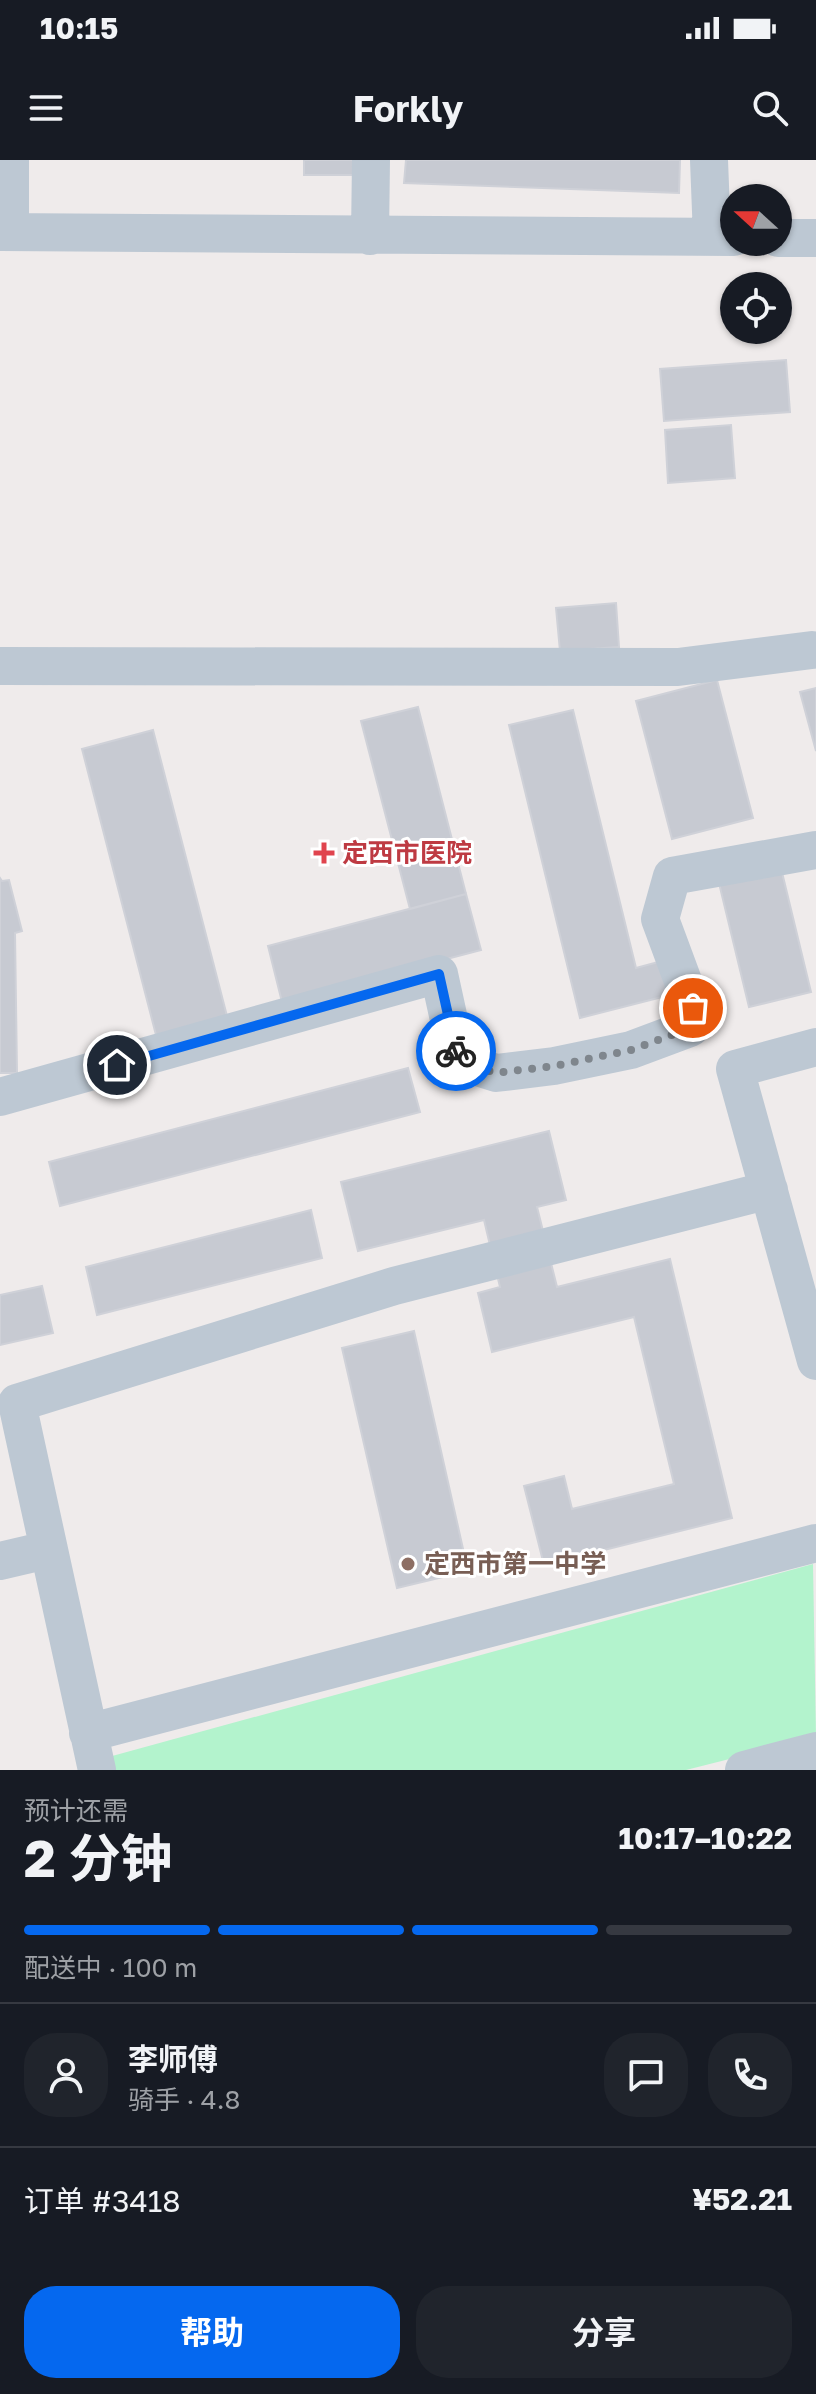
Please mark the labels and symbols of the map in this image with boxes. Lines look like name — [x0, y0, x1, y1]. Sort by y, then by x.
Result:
north arrow — [720, 184, 792, 256]
place label: 定西市医院 — [342, 837, 472, 868]
marker: 定西市医院 — [313, 842, 335, 864]
pin — [659, 974, 727, 1042]
courier — [416, 1011, 496, 1091]
pin — [83, 1031, 151, 1099]
place label: 定西市第一中学 — [424, 1548, 606, 1579]
marker: 定西市第一中学 — [399, 1555, 417, 1573]

